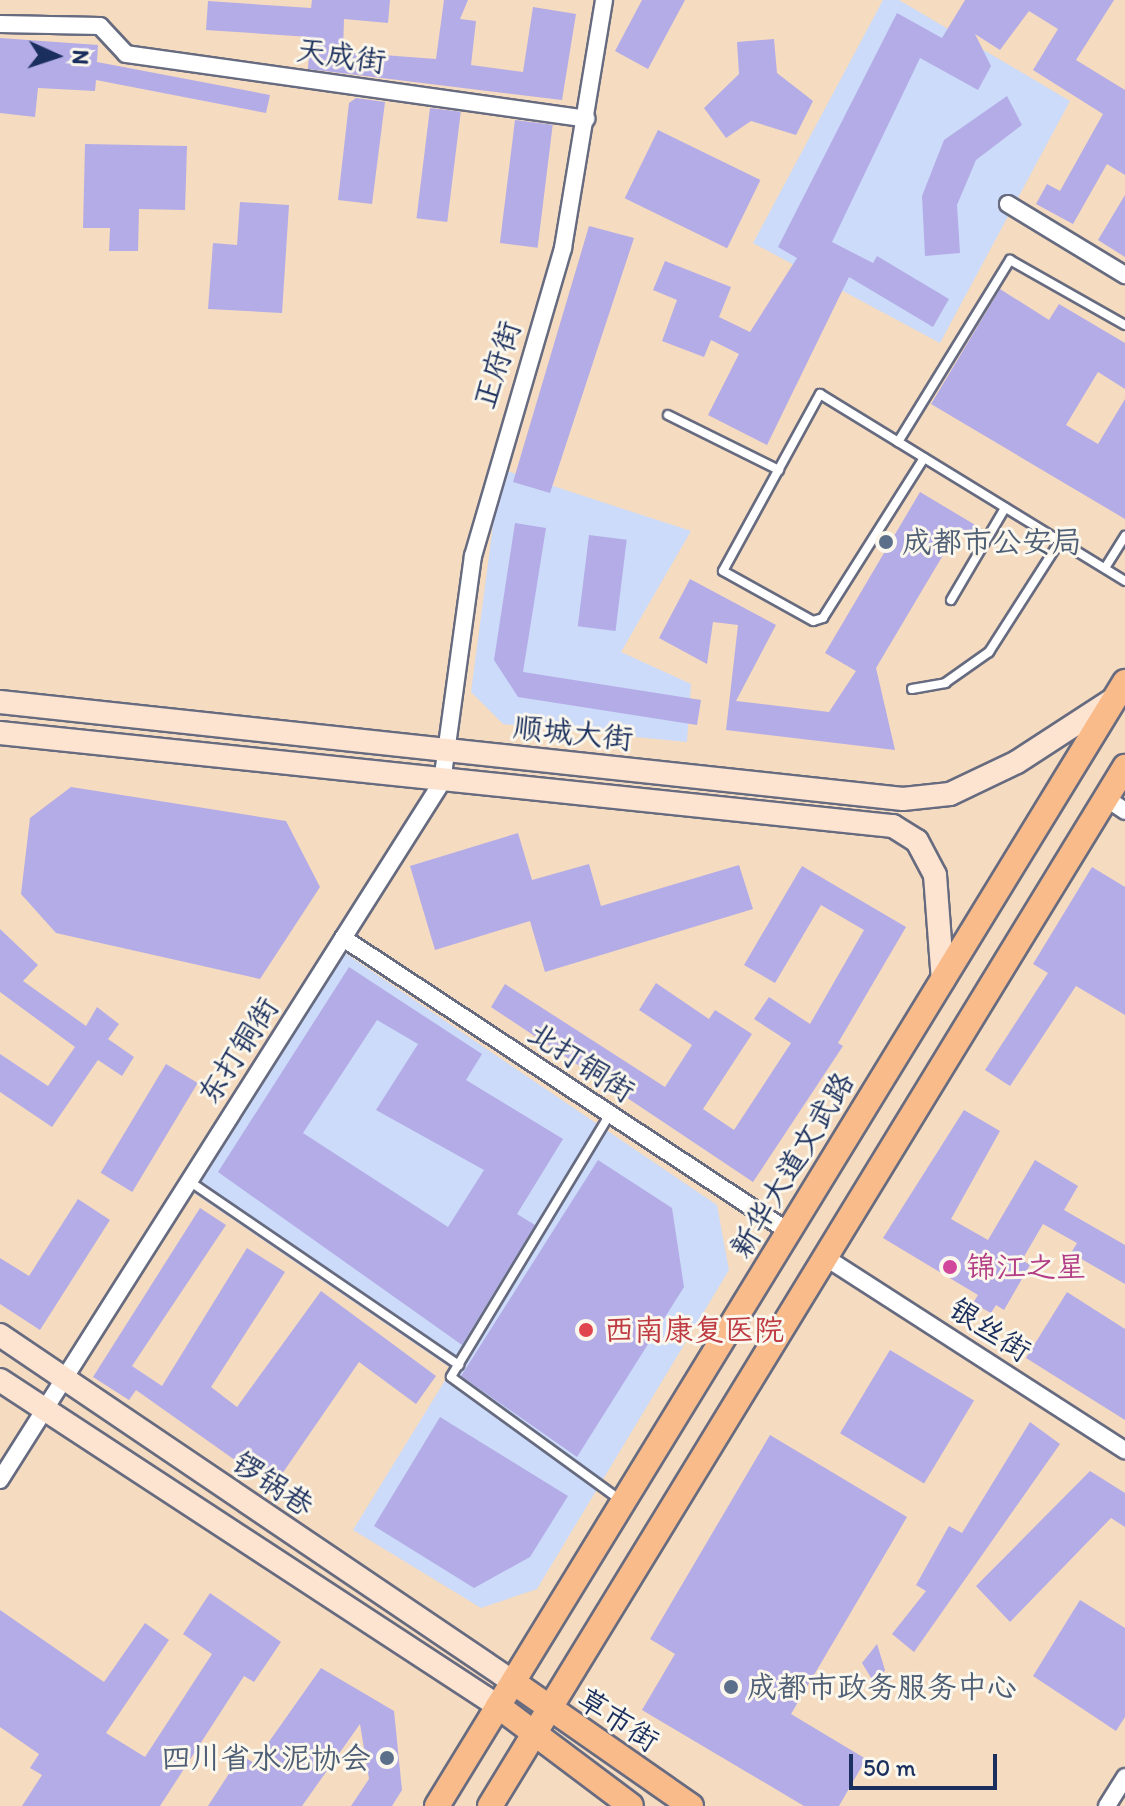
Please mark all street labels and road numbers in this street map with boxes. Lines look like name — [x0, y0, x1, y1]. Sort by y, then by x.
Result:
street label: 天成街 — [294, 32, 388, 80]
street label: 正府街 — [466, 317, 528, 413]
street label: 顺城大街 — [511, 709, 635, 757]
street label: 东打铜街 — [190, 991, 286, 1111]
street label: 北打铜街 — [521, 1014, 641, 1110]
street label: 新华大道文武路 — [722, 1066, 862, 1264]
street label: 银丝街 — [942, 1290, 1038, 1370]
street label: 锣锅巷 — [226, 1444, 320, 1524]
street label: 草市街 — [570, 1680, 666, 1760]

